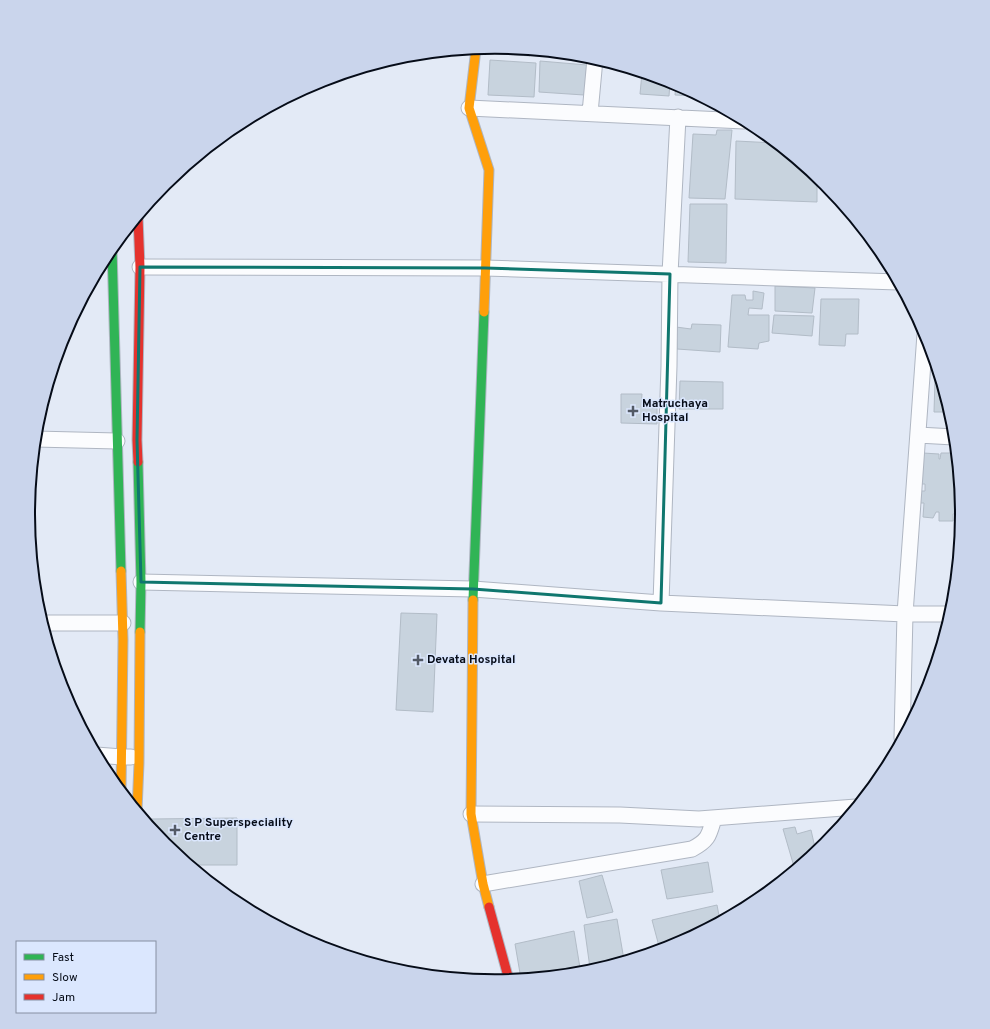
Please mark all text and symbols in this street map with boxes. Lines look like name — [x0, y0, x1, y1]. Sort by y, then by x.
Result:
place label: Matruchaya Hospital — [642, 396, 708, 426]
marker: Matruchaya Hospital — [627, 405, 639, 417]
place label: Devata Hospital — [427, 652, 515, 668]
marker: Devata Hospital — [412, 654, 424, 666]
place label: S P Superspeciality Centre — [184, 815, 293, 845]
marker: S P Superspeciality Centre — [169, 824, 181, 836]
legend — [16, 941, 156, 1013]
text: Fast — [52, 950, 74, 966]
text: Slow — [52, 970, 78, 986]
text: Jam — [52, 990, 75, 1006]

